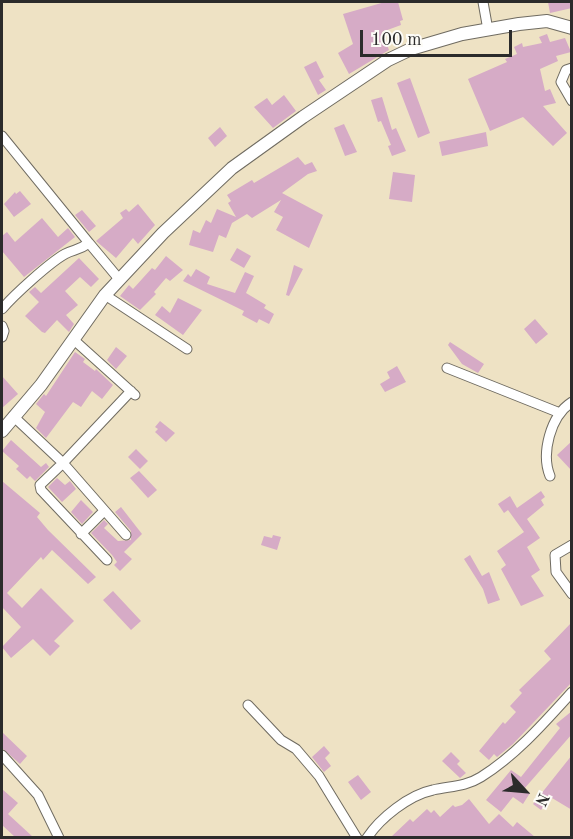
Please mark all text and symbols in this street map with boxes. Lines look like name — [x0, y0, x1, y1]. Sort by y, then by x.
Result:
scale bar — [363, 18, 514, 56]
text: 100 m — [371, 31, 422, 49]
north arrow — [495, 761, 555, 821]
text: N — [531, 790, 551, 808]

